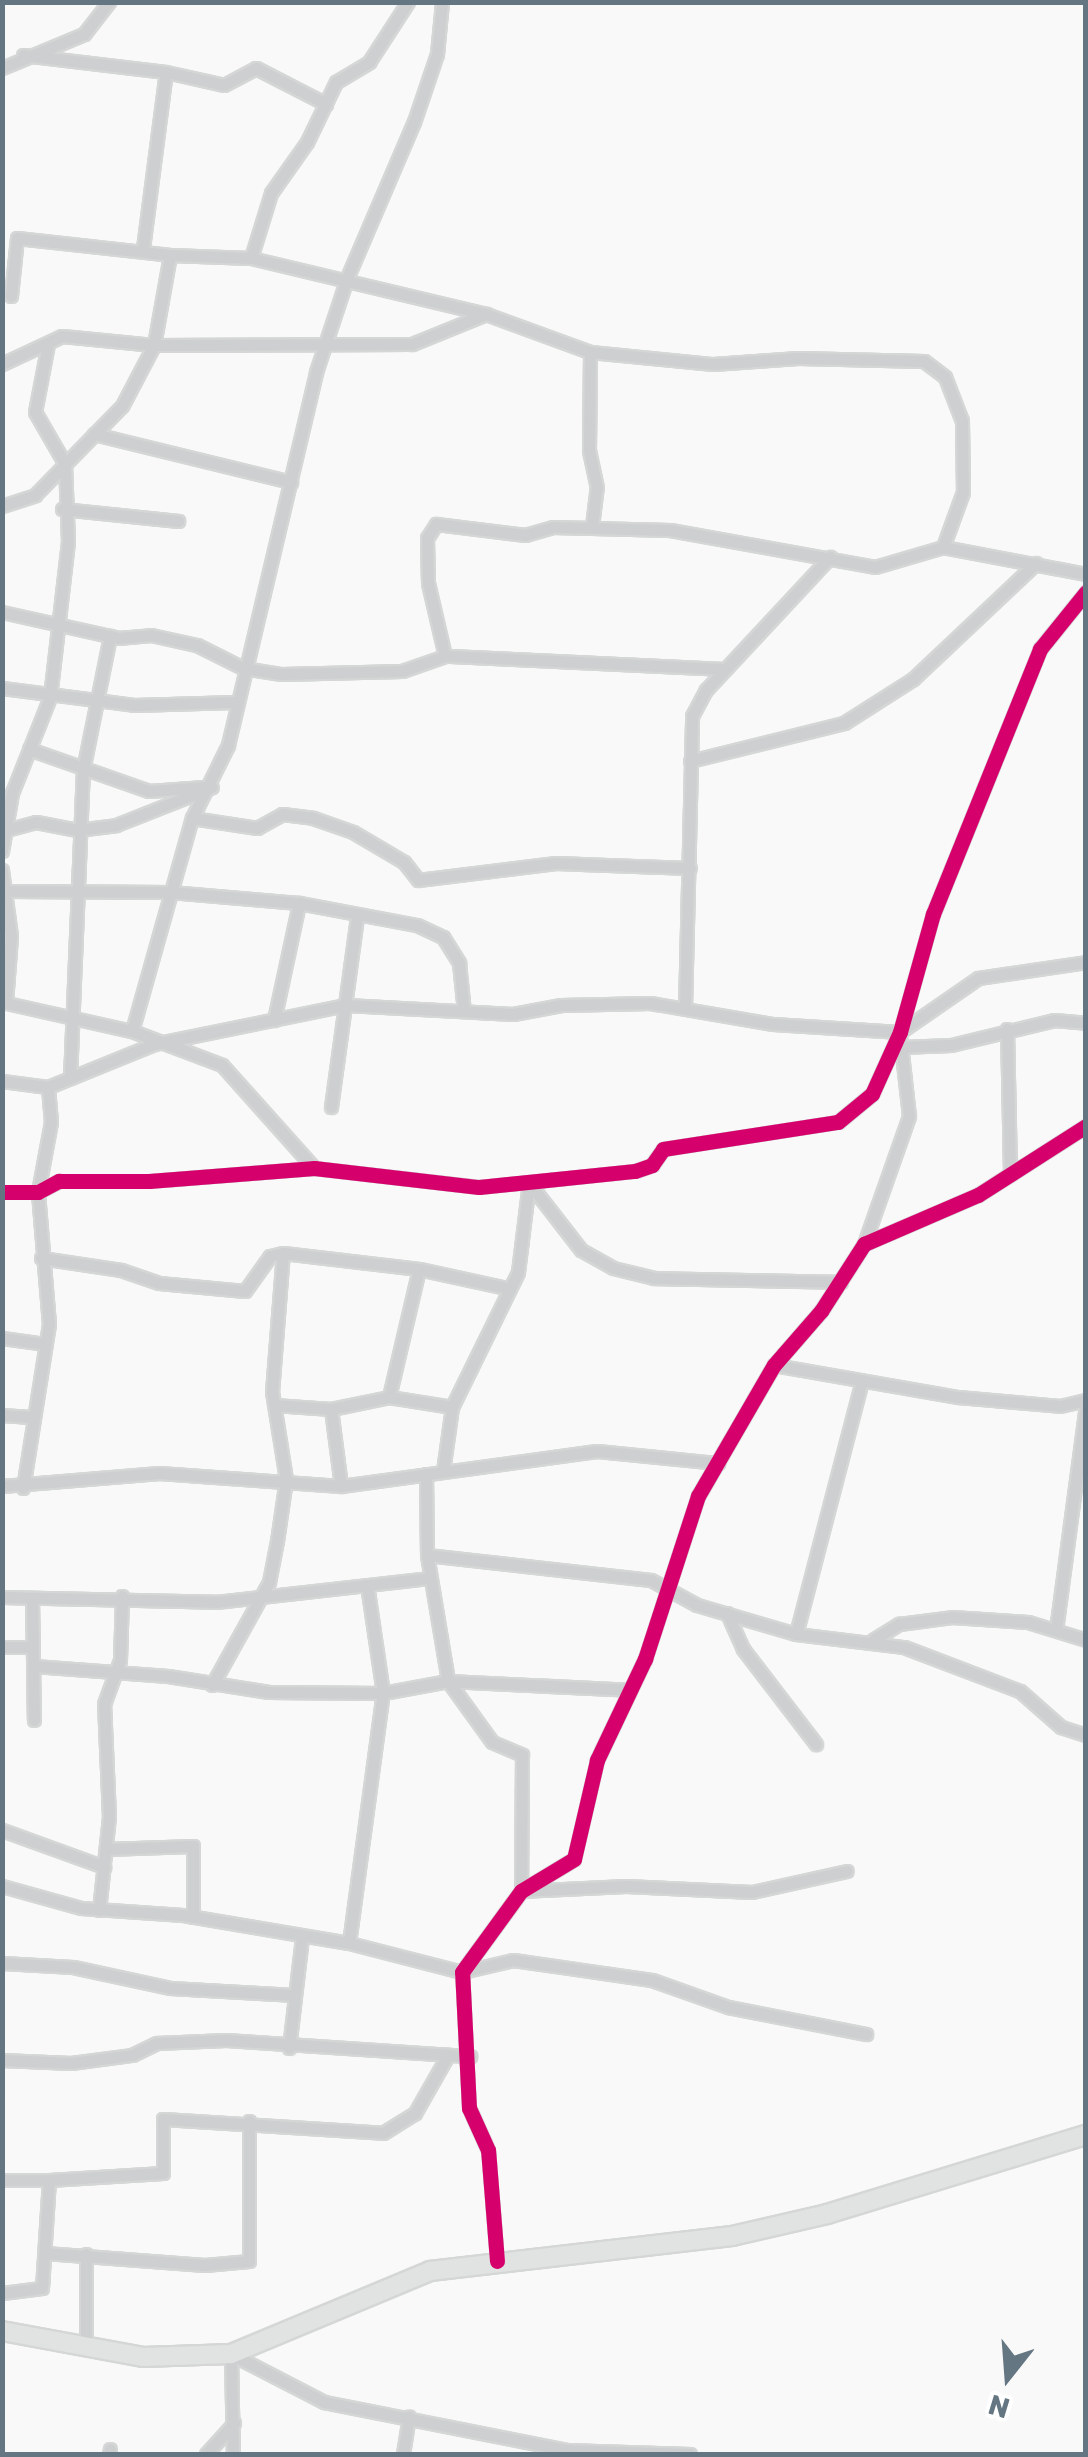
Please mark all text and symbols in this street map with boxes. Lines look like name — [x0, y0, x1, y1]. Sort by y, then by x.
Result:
north arrow — [958, 2327, 1058, 2427]
text: N — [985, 2387, 1014, 2425]

